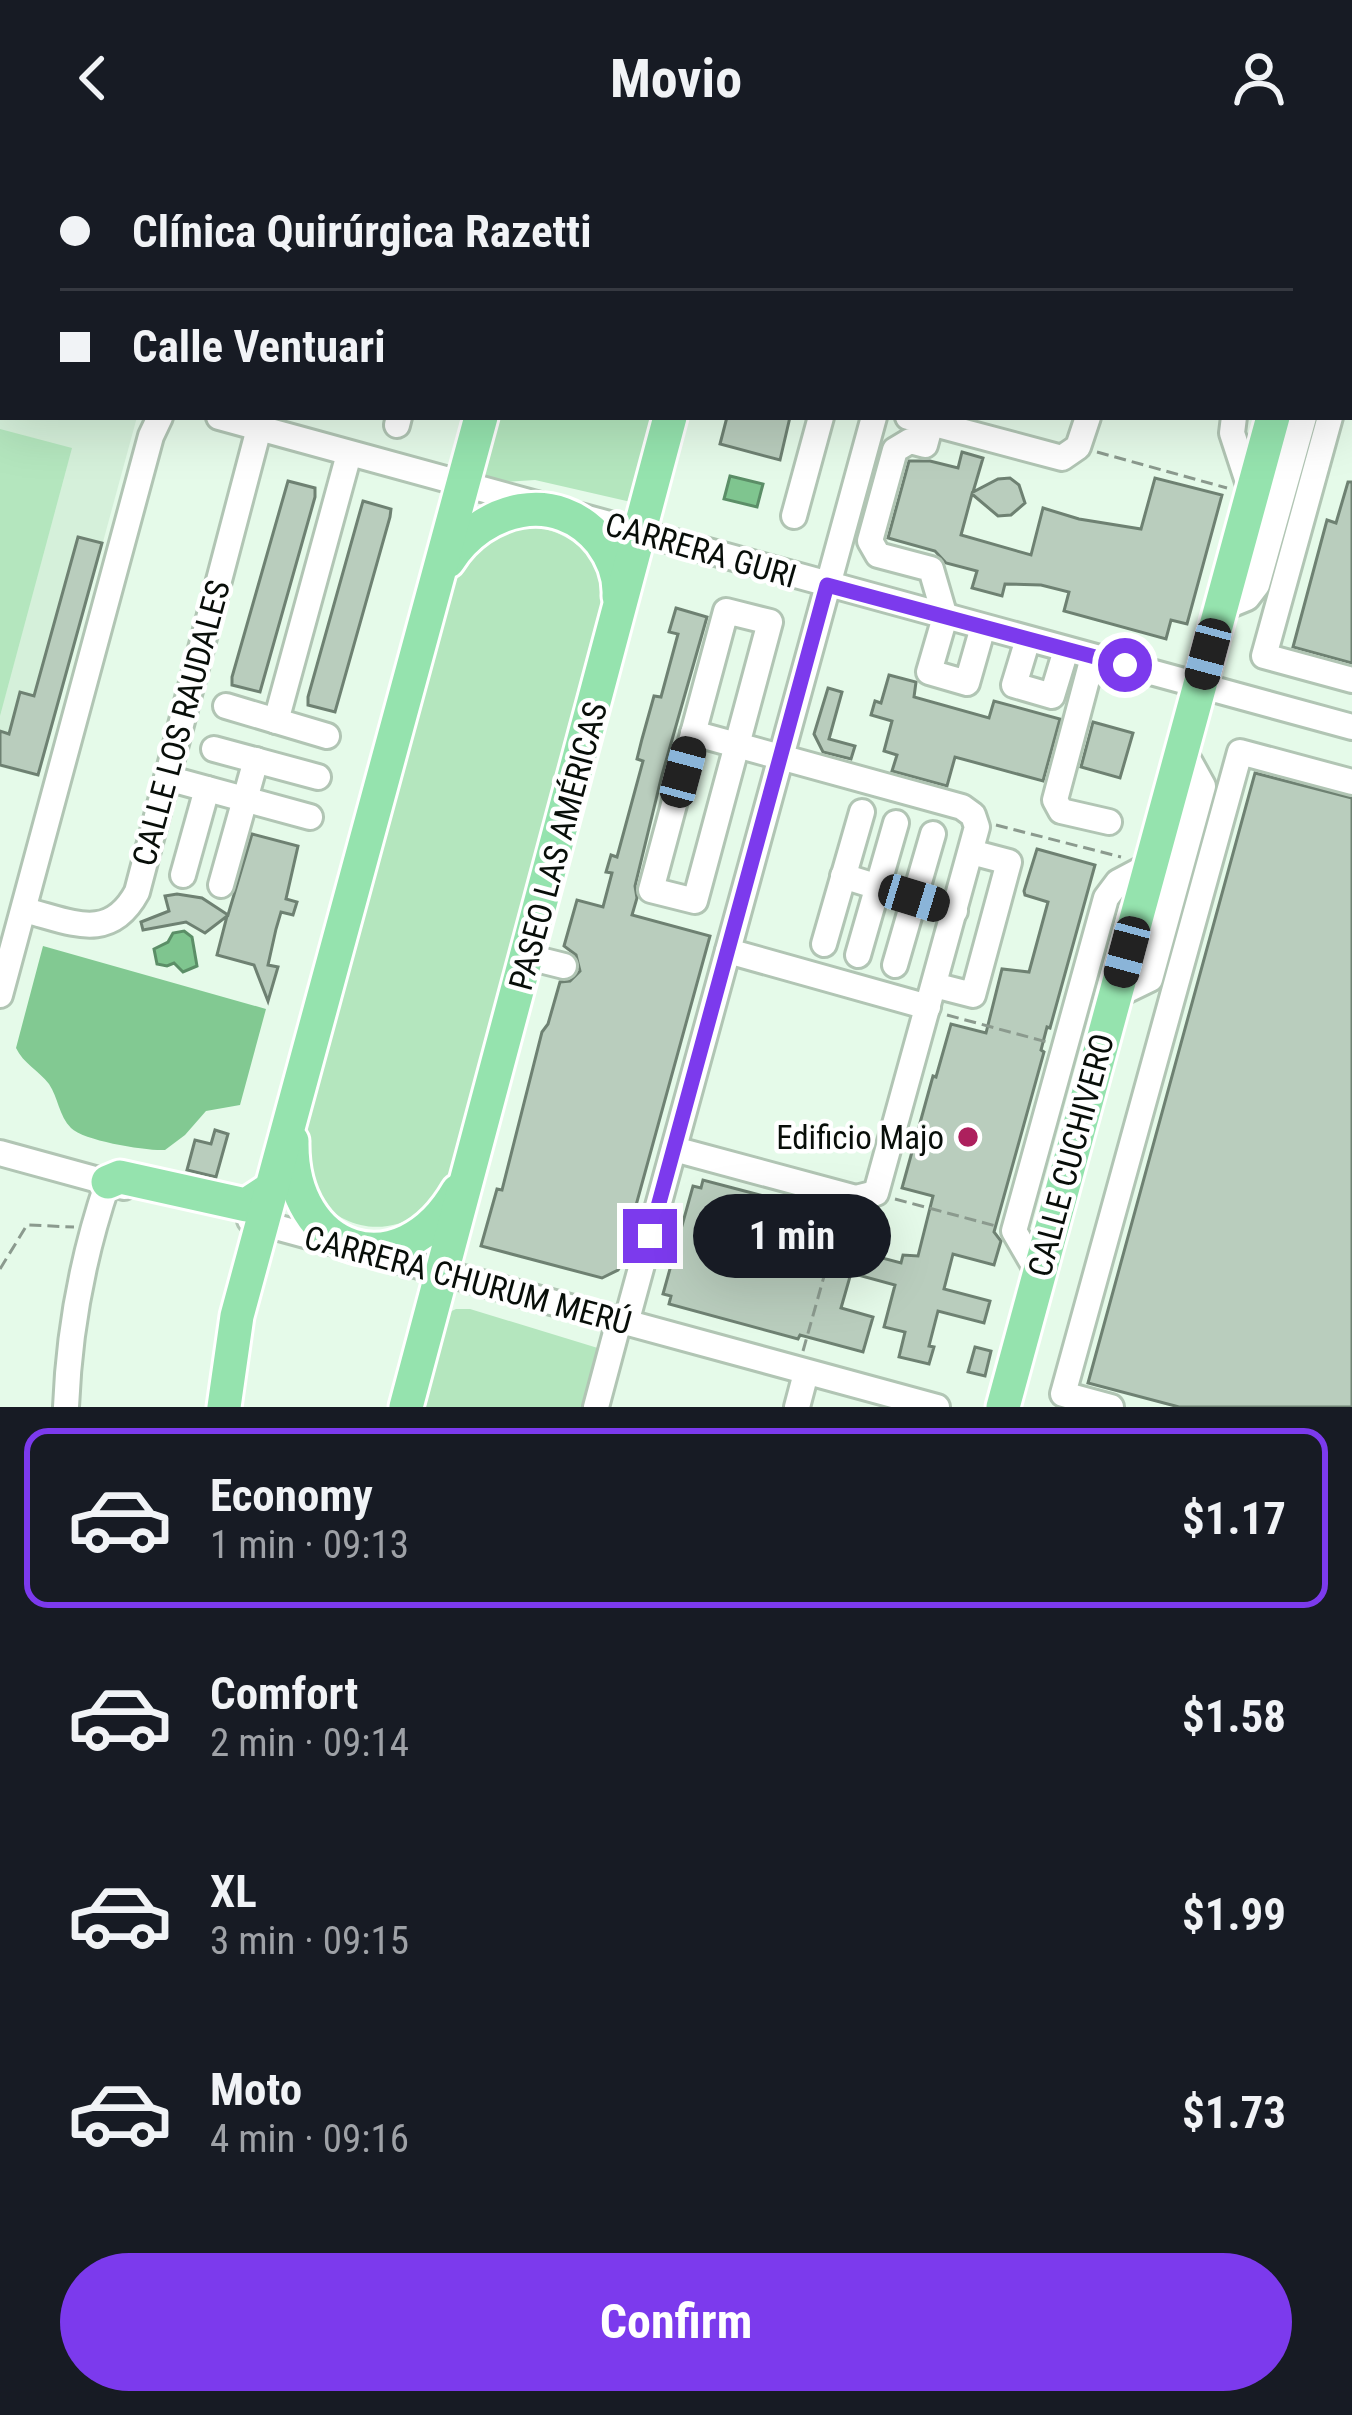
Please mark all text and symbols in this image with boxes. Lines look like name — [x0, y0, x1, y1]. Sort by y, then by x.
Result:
icon: back — [60, 45, 126, 111]
icon: person — [1226, 45, 1292, 111]
text: Movio — [610, 47, 742, 110]
text: Clínica Quirúrgica Razetti — [132, 205, 591, 258]
text: Calle Ventuari — [132, 320, 386, 373]
street label: CARRERA GURI — [601, 504, 801, 596]
street label: CALLE LOS RAUDALES — [124, 576, 238, 870]
car — [1181, 615, 1235, 693]
route start — [1098, 638, 1152, 692]
street label: PASEO LAS AMÉRICAS — [501, 698, 615, 994]
car — [656, 733, 710, 811]
car — [874, 870, 954, 926]
car — [1100, 913, 1154, 991]
street label: CALLE CUCHIVERO — [1020, 1029, 1122, 1281]
place label: Edificio Majo — [776, 1118, 944, 1157]
marker: Edificio Majo — [955, 1124, 981, 1150]
callout: 1 min — [692, 1194, 890, 1278]
route end — [623, 1209, 677, 1263]
text: 1 min — [749, 1213, 835, 1259]
street label: CARRERA CHURUM MERÚ — [300, 1218, 636, 1342]
icon: car — [66, 1464, 174, 1572]
text: Economy — [210, 1469, 373, 1522]
text: $1.17 — [1182, 1492, 1286, 1545]
text: 1 min · 09:13 — [210, 1522, 409, 1568]
icon: car — [66, 1662, 174, 1770]
text: Comfort — [210, 1667, 358, 1720]
text: $1.58 — [1182, 1690, 1286, 1743]
text: 2 min · 09:14 — [210, 1720, 409, 1766]
icon: car — [66, 1860, 174, 1968]
text: XL — [210, 1865, 257, 1918]
text: $1.99 — [1182, 1888, 1286, 1941]
text: 3 min · 09:15 — [210, 1918, 409, 1964]
icon: car — [66, 2058, 174, 2166]
text: Moto — [210, 2063, 302, 2116]
text: $1.73 — [1182, 2086, 1286, 2139]
text: 4 min · 09:16 — [210, 2116, 409, 2162]
button: Confirm — [60, 2253, 1292, 2391]

